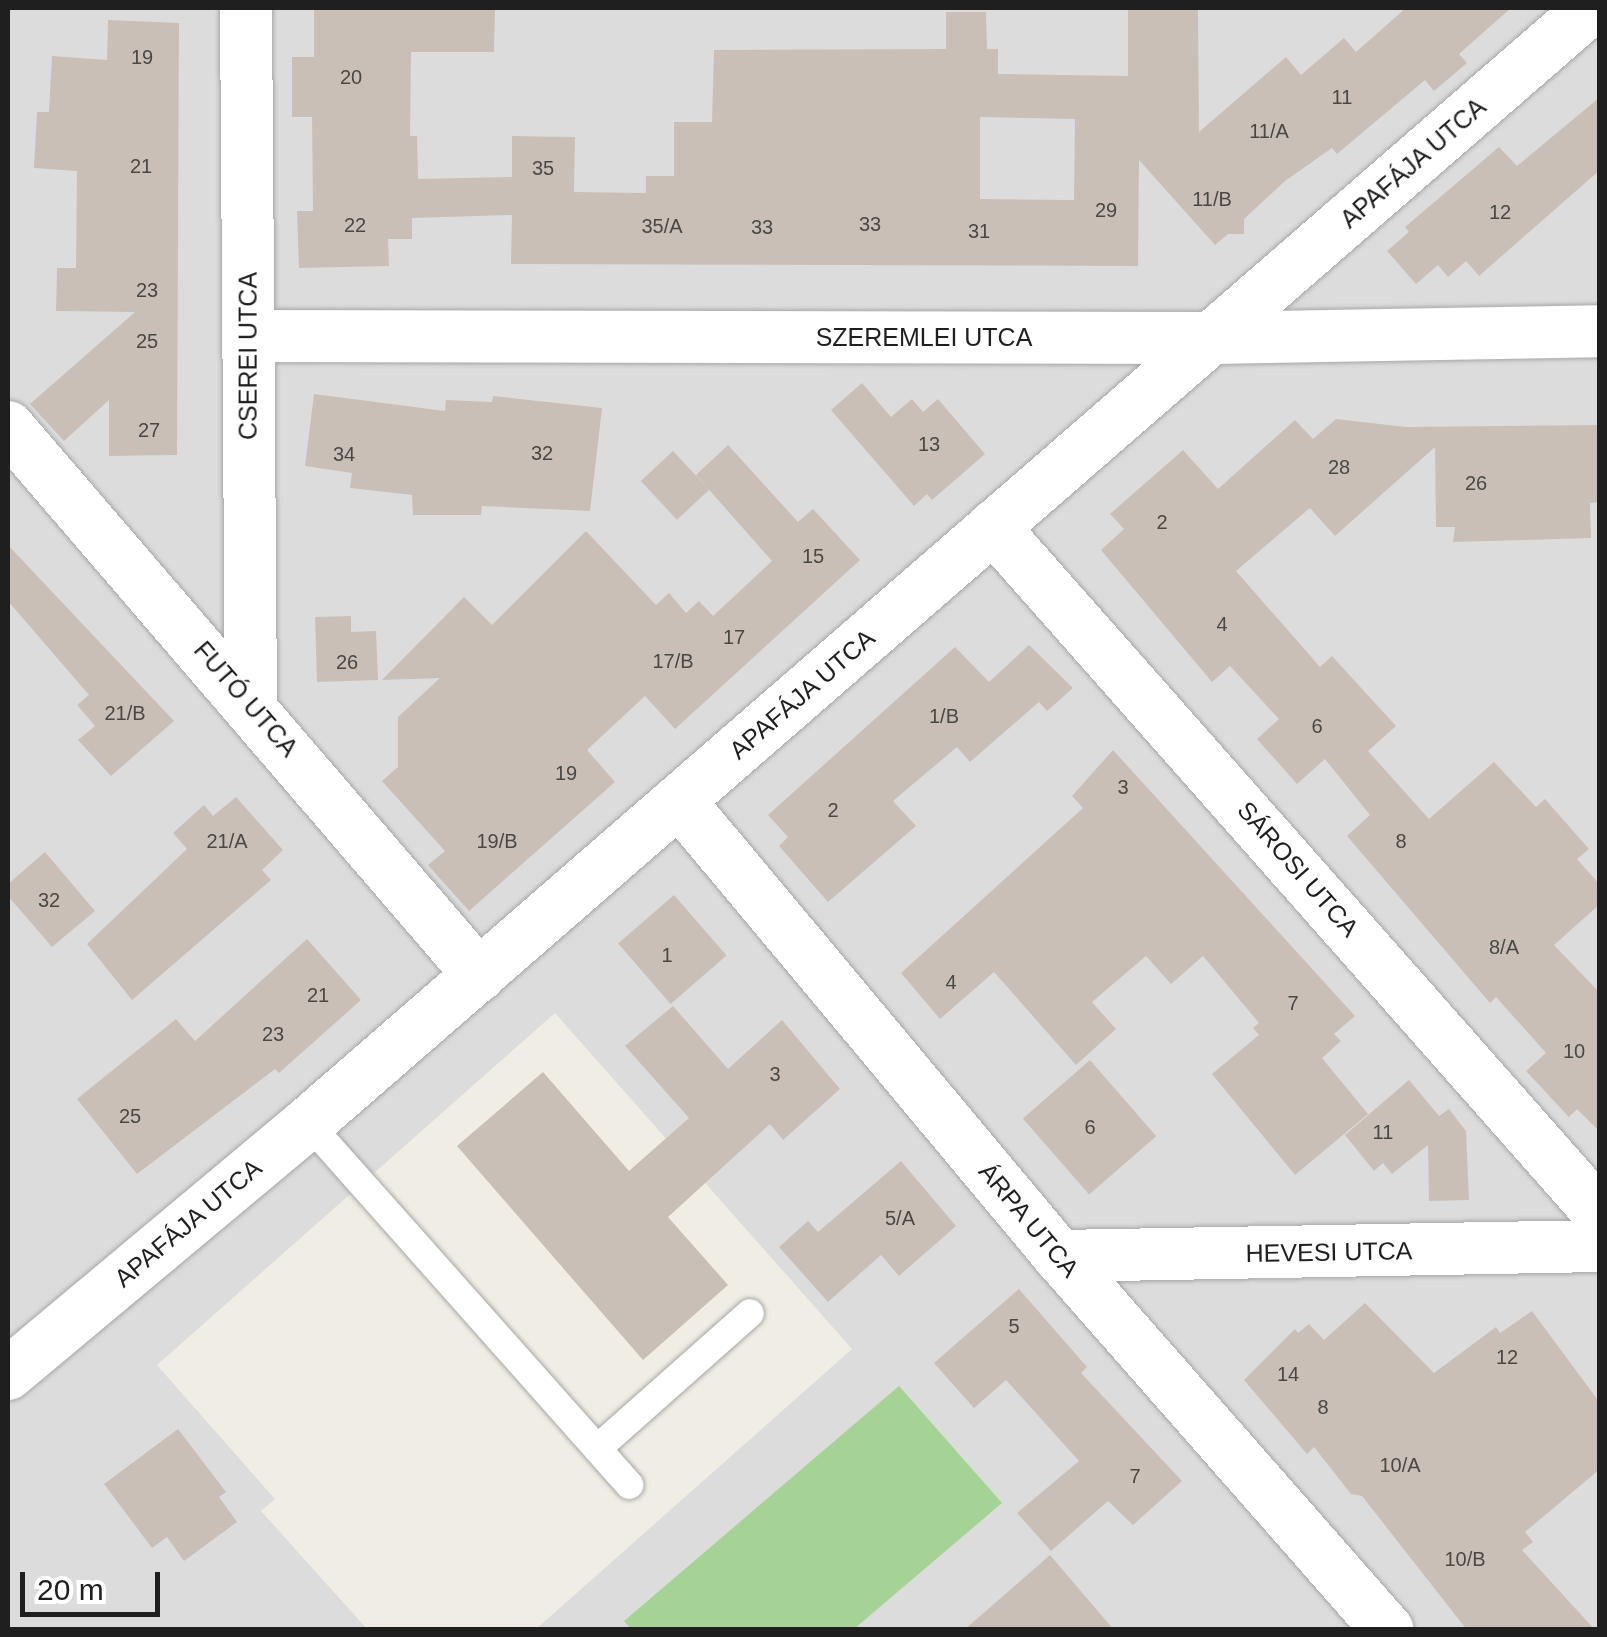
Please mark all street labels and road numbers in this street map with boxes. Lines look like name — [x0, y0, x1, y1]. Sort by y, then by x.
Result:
street label: APAFÁJA UTCA — [1334, 91, 1492, 235]
street label: CSEREI UTCA — [233, 272, 263, 440]
street label: SZEREMLEI UTCA — [816, 322, 1032, 352]
street label: APAFÁJA UTCA — [723, 622, 881, 766]
street label: FUTÓ UTCA — [188, 635, 304, 763]
street label: SÁROSI UTCA — [1231, 795, 1365, 943]
street label: APAFÁJA UTCA — [108, 1152, 268, 1294]
street label: ÁRPA UTCA — [972, 1156, 1086, 1284]
street label: HEVESI UTCA — [1245, 1236, 1413, 1268]

